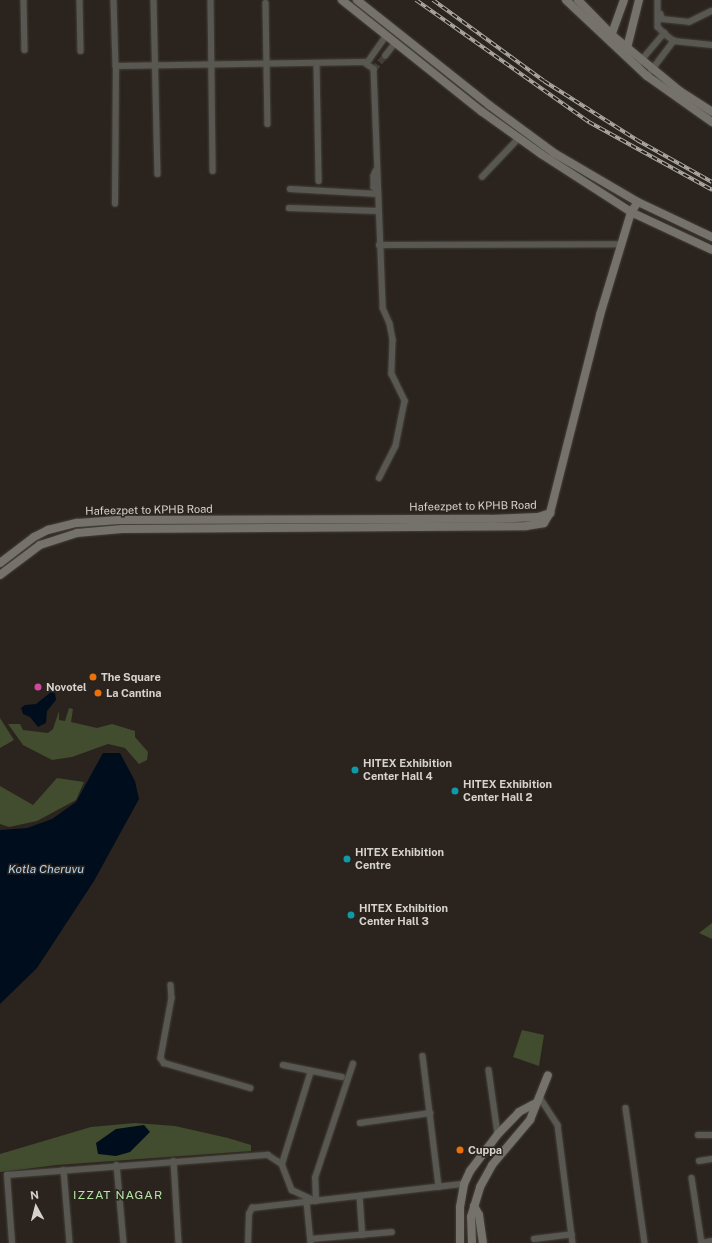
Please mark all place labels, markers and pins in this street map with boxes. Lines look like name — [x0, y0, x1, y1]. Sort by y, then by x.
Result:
place label: The Square — [101, 670, 161, 684]
marker: The Square — [88, 672, 98, 682]
place label: Novotel — [46, 680, 87, 694]
marker: Novotel — [33, 682, 43, 692]
place label: La Cantina — [106, 686, 162, 700]
marker: La Cantina — [93, 688, 103, 698]
place label: HITEX Exhibition Center Hall 4 — [363, 757, 452, 783]
marker: HITEX Exhibition Center Hall 4 — [350, 765, 360, 775]
place label: HITEX Exhibition Center Hall 2 — [463, 778, 552, 804]
marker: HITEX Exhibition Center Hall 2 — [450, 786, 460, 796]
place label: HITEX Exhibition Centre — [355, 846, 444, 872]
marker: HITEX Exhibition Centre — [342, 854, 352, 864]
place label: HITEX Exhibition Center Hall 3 — [359, 902, 448, 928]
marker: HITEX Exhibition Center Hall 3 — [346, 910, 356, 920]
place label: Cuppa — [468, 1143, 502, 1157]
marker: Cuppa — [455, 1145, 465, 1155]

